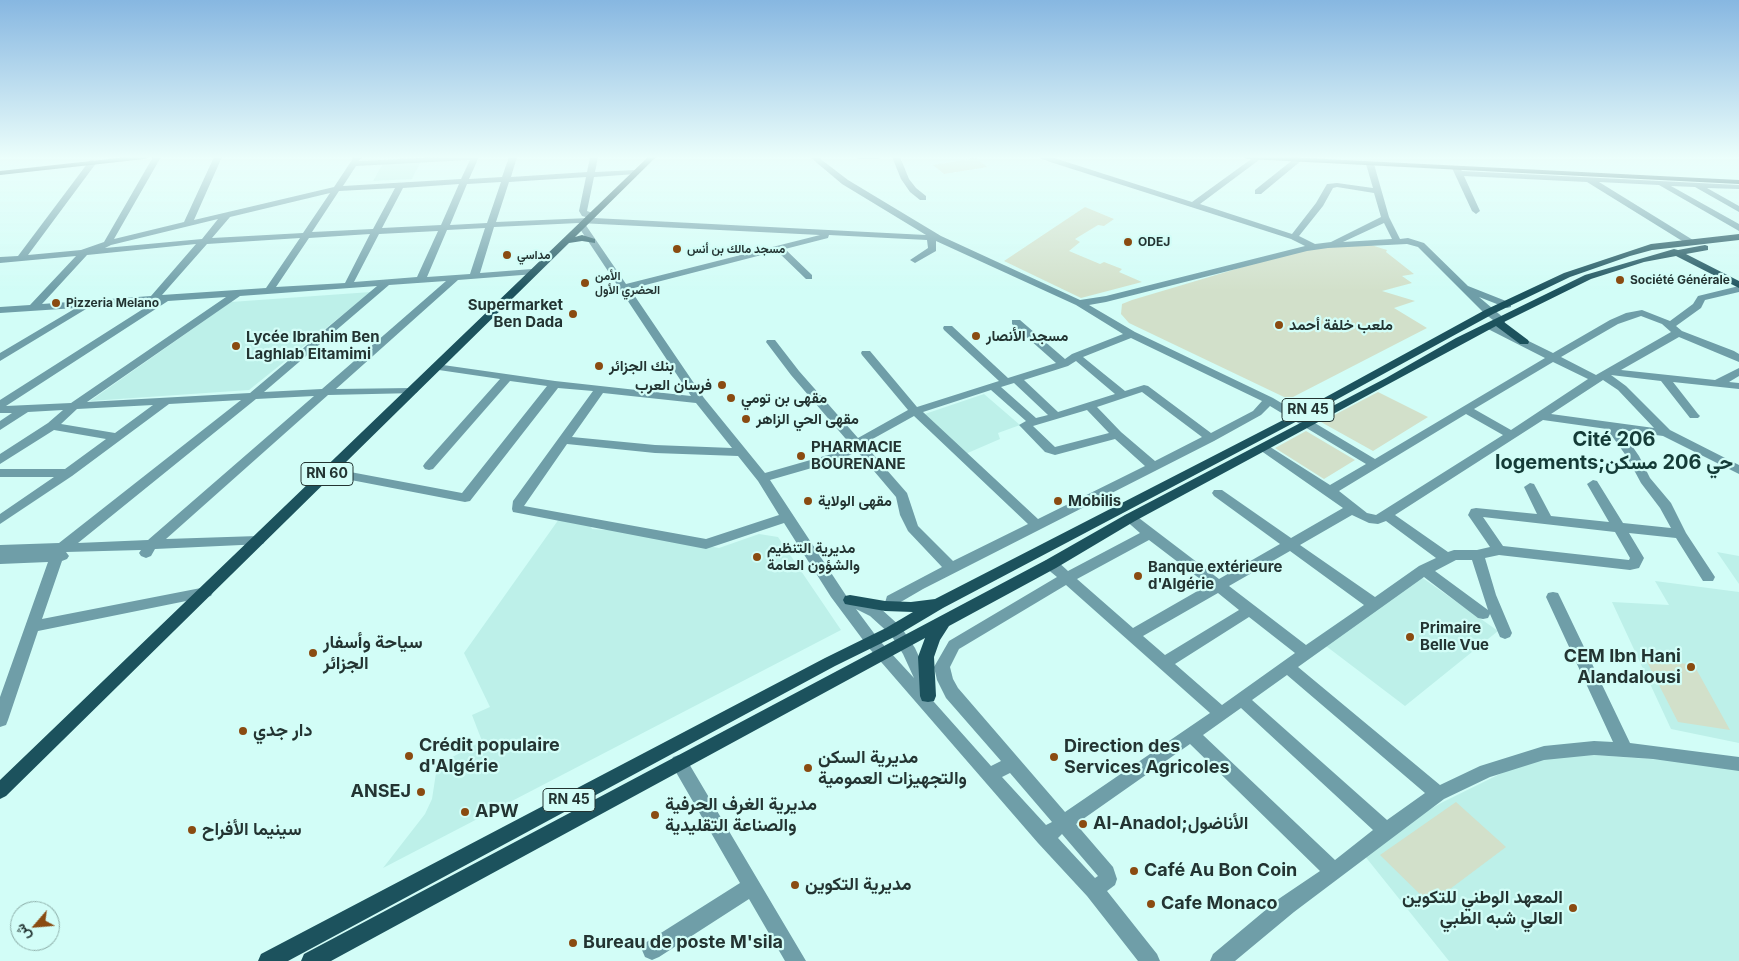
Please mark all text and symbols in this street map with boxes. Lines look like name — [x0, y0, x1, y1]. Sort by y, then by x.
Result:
place label: ODEJ — [1138, 235, 1170, 249]
marker: ODEJ — [1122, 236, 1134, 248]
place label: مسجد مالك بن أنس — [687, 242, 785, 256]
marker: مسجد مالك بن أنس — [671, 243, 683, 255]
place label: مداسي — [517, 248, 551, 262]
marker: مداسي — [501, 249, 513, 261]
place label: الأمن الحضري الأول — [595, 269, 660, 297]
place label: Société Générale — [1630, 273, 1730, 287]
marker: Société Générale — [1614, 274, 1626, 286]
marker: الأمن الحضري الأول — [579, 277, 591, 289]
place label: Pizzeria Melano — [66, 296, 159, 310]
place label: Supermarket Ben Dada — [468, 296, 563, 331]
marker: Pizzeria Melano — [50, 297, 62, 309]
marker: Supermarket Ben Dada — [567, 308, 579, 320]
place label: ملعب خلفة أحمد — [1289, 316, 1393, 334]
marker: ملعب خلفة أحمد — [1273, 319, 1285, 331]
place label: مسجد الأنصار — [986, 327, 1068, 345]
place label: Lycée Ibrahim Ben Laghlab Eltamimi — [246, 328, 380, 363]
marker: مسجد الأنصار — [970, 330, 982, 342]
marker: Lycée Ibrahim Ben Laghlab Eltamimi — [230, 340, 242, 352]
place label: بنك الجزائر — [609, 357, 674, 375]
marker: بنك الجزائر — [593, 360, 605, 372]
place label: فرسان العرب — [635, 376, 712, 394]
marker: فرسان العرب — [716, 379, 728, 391]
place label: مقهى بن تومي — [741, 389, 827, 407]
marker: مقهى بن تومي — [725, 392, 737, 404]
road number: RN 45 — [1282, 398, 1334, 422]
place label: مقهى الحي الزاهر — [756, 410, 859, 428]
marker: مقهى الحي الزاهر — [740, 413, 752, 425]
district label: Cité 206 logements;حي 206 مسكن — [1495, 428, 1733, 475]
place label: PHARMACIE BOURENANE — [811, 438, 906, 473]
marker: PHARMACIE BOURENANE — [795, 450, 807, 462]
road number: RN 60 — [301, 462, 353, 486]
place label: مقهى الولاية — [818, 492, 892, 510]
place label: Mobilis — [1068, 492, 1121, 510]
marker: مقهى الولاية — [802, 495, 814, 507]
marker: Mobilis — [1052, 495, 1064, 507]
place label: مديرية التنظيم والشؤون العامة — [767, 539, 860, 574]
marker: مديرية التنظيم والشؤون العامة — [751, 551, 763, 563]
place label: Banque extérieure d'Algérie — [1148, 558, 1282, 593]
marker: Banque extérieure d'Algérie — [1132, 570, 1144, 582]
place label: Primaire Belle Vue — [1420, 619, 1489, 654]
marker: Primaire Belle Vue — [1404, 631, 1416, 643]
place label: سياحة وأسفار الجزائر — [323, 632, 423, 674]
place label: CEM Ibn Hani Alandalousi — [1564, 646, 1681, 689]
marker: سياحة وأسفار الجزائر — [307, 647, 319, 659]
marker: CEM Ibn Hani Alandalousi — [1685, 661, 1697, 673]
place label: دار جدي — [253, 720, 312, 742]
marker: دار جدي — [237, 725, 249, 737]
place label: Crédit populaire d'Algérie — [419, 735, 560, 778]
place label: Direction des Services Agricoles — [1064, 736, 1229, 779]
place label: مديرية السكن والتجهيزات العمومية — [818, 747, 967, 790]
marker: Crédit populaire d'Algérie — [403, 750, 415, 762]
marker: Direction des Services Agricoles — [1048, 751, 1060, 763]
marker: مديرية السكن والتجهيزات العمومية — [802, 762, 814, 774]
place label: ANSEJ — [351, 781, 411, 803]
marker: ANSEJ — [415, 786, 427, 798]
road number: RN 45 — [543, 788, 595, 812]
place label: مديرية الغرف الحرفية والصناعة التقليدية — [665, 794, 817, 836]
place label: APW — [475, 801, 519, 823]
marker: APW — [459, 806, 471, 818]
marker: مديرية الغرف الحرفية والصناعة التقليدية — [649, 809, 661, 821]
place label: Al-Anadol;الأناضول — [1093, 813, 1249, 835]
marker: Al-Anadol;الأناضول — [1077, 818, 1089, 830]
place label: سينيما الأفراح — [202, 819, 302, 841]
marker: سينيما الأفراح — [186, 824, 198, 836]
place label: Café Au Bon Coin — [1144, 860, 1297, 882]
marker: Café Au Bon Coin — [1128, 865, 1140, 877]
place label: مديرية التكوين — [805, 874, 912, 896]
marker: مديرية التكوين — [789, 879, 801, 891]
place label: المعهد الوطني للتكوين العالي شبه الطبي — [1402, 887, 1563, 930]
place label: Cafe Monaco — [1161, 893, 1278, 915]
marker: Cafe Monaco — [1145, 898, 1157, 910]
north arrow — [10, 901, 60, 951]
marker: المعهد الوطني للتكوين العالي شبه الطبي — [1567, 902, 1579, 914]
text: ش — [11, 921, 33, 944]
place label: Bureau de poste M'sila — [583, 932, 783, 954]
marker: Bureau de poste M'sila — [567, 937, 579, 949]

